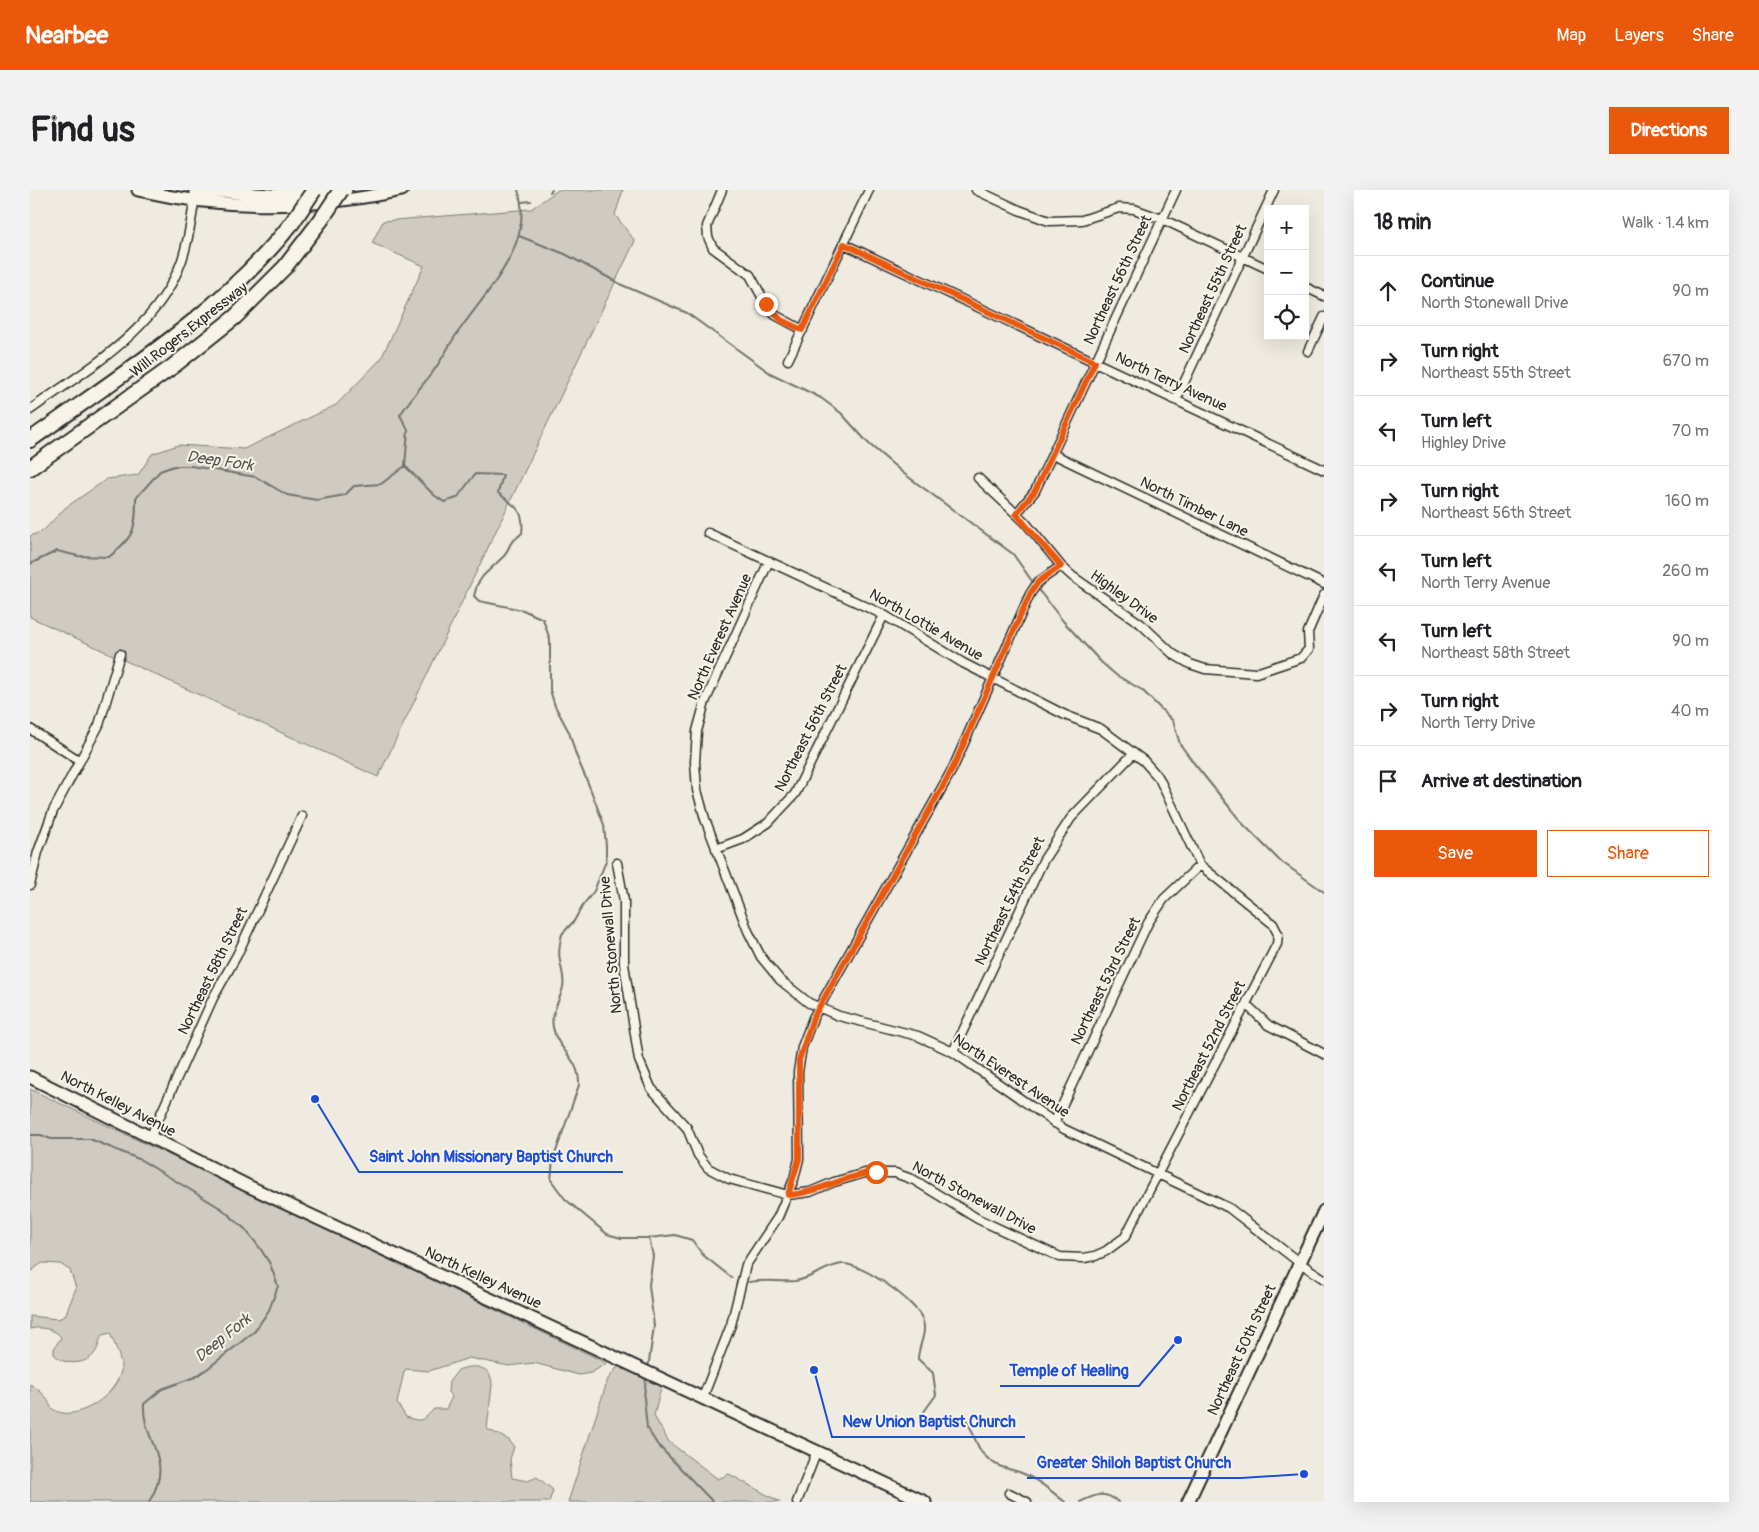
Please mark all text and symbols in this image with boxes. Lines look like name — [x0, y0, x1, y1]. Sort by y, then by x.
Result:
text: Nearbee — [25, 21, 108, 50]
text: Map — [1557, 24, 1586, 47]
text: Layers — [1614, 24, 1664, 47]
text: Share — [1692, 24, 1734, 47]
button: Directions — [1609, 107, 1729, 154]
text: Find us — [30, 108, 135, 152]
map controls — [1264, 205, 1309, 340]
button: + — [1264, 205, 1309, 250]
text: 18 min — [1374, 209, 1431, 236]
street label: Northeast 56th Street — [1080, 211, 1157, 348]
text: Walk · 1.4 km — [1622, 213, 1709, 233]
street label: Northeast 55th Street — [1175, 221, 1252, 357]
button: − — [1264, 250, 1309, 295]
text: Continue — [1421, 269, 1494, 293]
icon: ahead — [1374, 277, 1402, 305]
street label: Will Rogers Expressway — [126, 278, 252, 382]
text: 90 m — [1672, 281, 1709, 301]
route end — [755, 293, 778, 316]
text: North Stonewall Drive — [1421, 293, 1568, 313]
button: locate — [1264, 295, 1309, 340]
text: Turn right — [1421, 339, 1499, 363]
icon: right — [1374, 347, 1402, 375]
street label: North Terry Avenue — [1112, 348, 1230, 416]
text: 670 m — [1663, 351, 1709, 371]
text: Northeast 55th Street — [1421, 363, 1571, 383]
text: Turn left — [1421, 409, 1491, 433]
icon: left — [1374, 417, 1402, 445]
text: 70 m — [1672, 421, 1709, 441]
text: Highley Drive — [1421, 433, 1506, 453]
water label: Deep Fork — [186, 446, 256, 476]
street label: North Timber Lane — [1137, 473, 1252, 542]
text: Turn right — [1421, 479, 1499, 503]
icon: right — [1374, 487, 1402, 515]
text: 160 m — [1665, 491, 1709, 511]
text: Northeast 56th Street — [1421, 503, 1571, 523]
text: Turn left — [1421, 549, 1491, 573]
icon: left — [1374, 557, 1402, 585]
text: 260 m — [1662, 561, 1709, 581]
street label: Highley Drive — [1086, 566, 1162, 628]
street label: North Everest Avenue — [684, 570, 757, 703]
text: North Terry Avenue — [1421, 573, 1550, 593]
street label: North Lottie Avenue — [866, 585, 987, 666]
text: Turn left — [1421, 619, 1491, 643]
icon: left — [1374, 627, 1402, 655]
text: 90 m — [1672, 631, 1709, 651]
text: Northeast 58th Street — [1421, 643, 1570, 663]
street label: Northeast 56th Street — [771, 660, 852, 795]
text: Turn right — [1421, 689, 1499, 713]
icon: right — [1374, 697, 1402, 725]
text: 40 m — [1671, 701, 1709, 721]
text: North Terry Drive — [1421, 713, 1535, 733]
icon: arrive — [1374, 767, 1402, 795]
text: Arrive at destination — [1421, 769, 1582, 793]
button: Save — [1374, 830, 1537, 877]
button: Share — [1547, 830, 1709, 877]
street label: Northeast 54th Street — [971, 833, 1050, 968]
street label: North Stonewall Drive — [595, 875, 626, 1015]
street label: Northeast 58th Street — [174, 903, 253, 1038]
street label: Northeast 53rd Street — [1067, 913, 1146, 1048]
street label: Northeast 52nd Street — [1168, 977, 1250, 1114]
street label: North Everest Avenue — [949, 1030, 1073, 1122]
street label: North Kelley Avenue — [57, 1067, 179, 1141]
callout: Saint John Missionary Baptist Church — [359, 1141, 623, 1172]
text: Saint John Missionary Baptist Church — [369, 1147, 614, 1167]
street label: North Stonewall Drive — [909, 1157, 1040, 1239]
route start — [865, 1161, 888, 1184]
street label: North Kelley Avenue — [422, 1243, 545, 1314]
street label: Northeast 50th Street — [1203, 1281, 1281, 1419]
water label: Deep Fork — [191, 1308, 256, 1367]
callout: Temple of Healing — [1000, 1355, 1139, 1386]
text: Temple of Healing — [1008, 1361, 1129, 1381]
callout: New Union Baptist Church — [832, 1406, 1025, 1437]
text: New Union Baptist Church — [842, 1412, 1016, 1432]
callout: Greater Shiloh Baptist Church — [1027, 1447, 1241, 1478]
text: Greater Shiloh Baptist Church — [1037, 1453, 1232, 1473]

